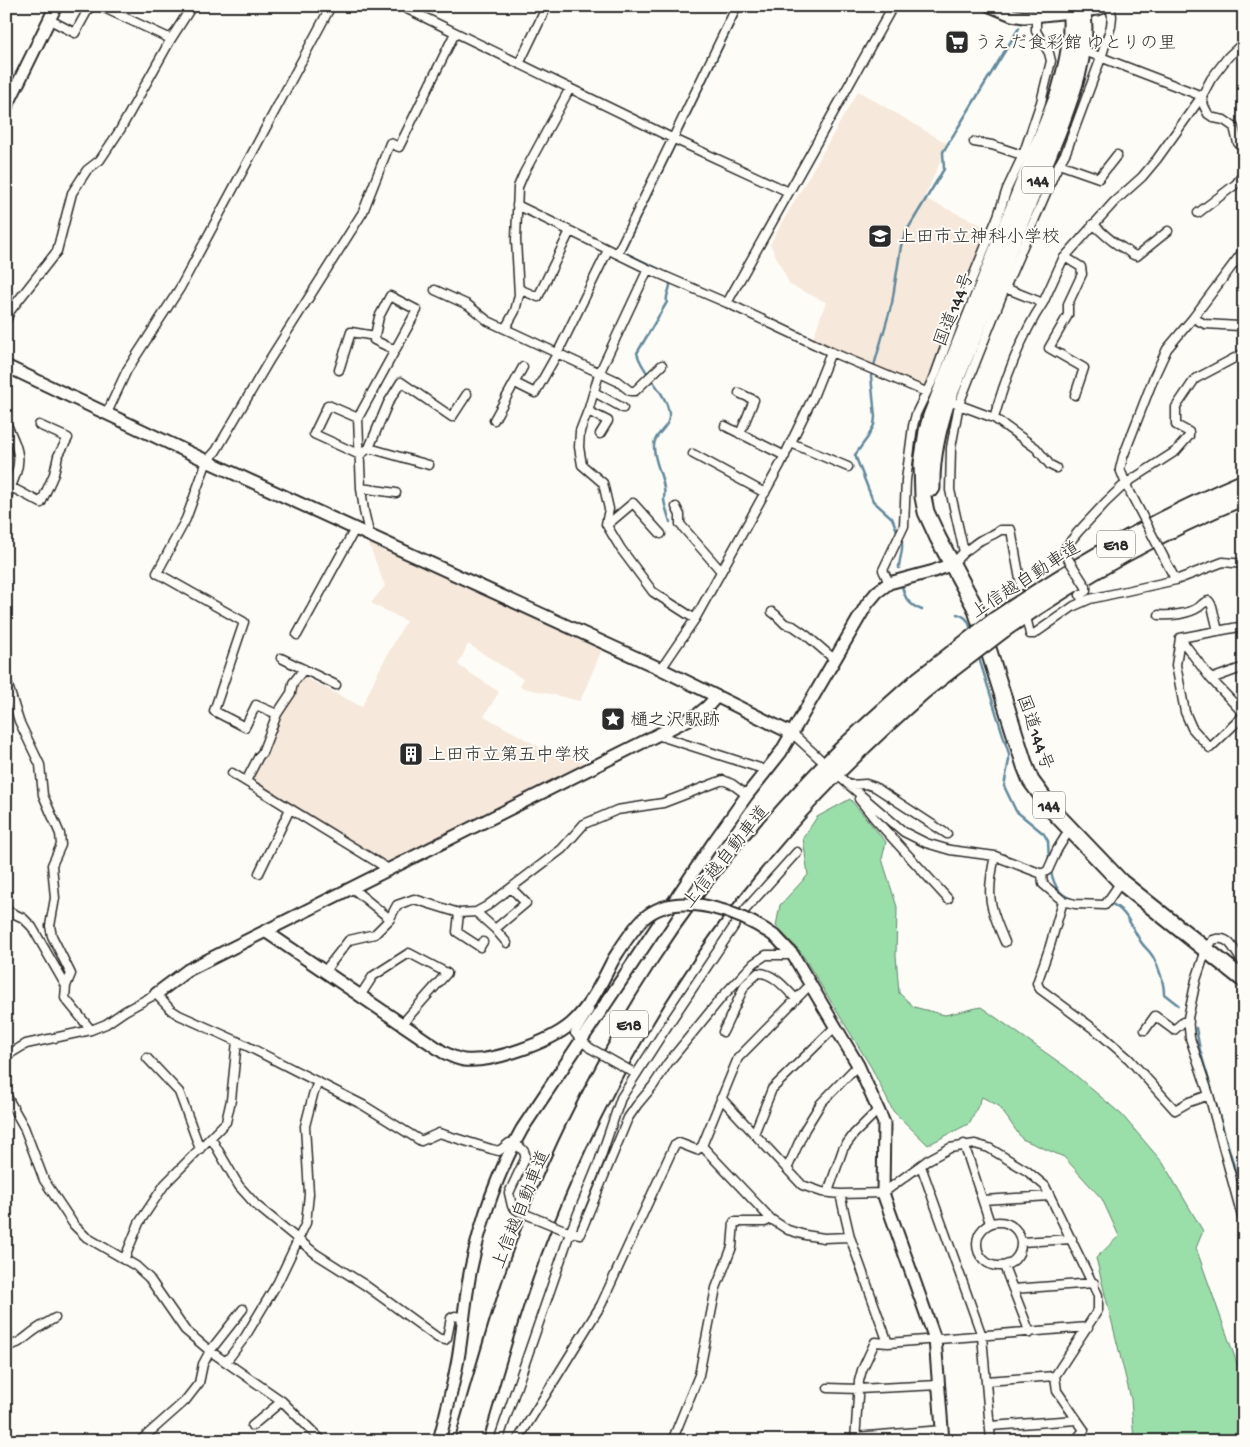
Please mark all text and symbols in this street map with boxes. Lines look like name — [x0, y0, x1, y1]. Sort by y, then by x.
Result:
supermarket icon: うえだ食彩館 ゆとりの里 — [944, 29, 970, 55]
place label: うえだ食彩館 ゆとりの里 — [974, 33, 1176, 55]
road number: 144 — [1022, 166, 1054, 194]
school or university icon: 上田市立神科小学校 — [867, 223, 893, 249]
place label: 上田市立神科小学校 — [898, 227, 1060, 249]
street label: 国道144号 — [930, 269, 980, 350]
road number: E18 — [1097, 530, 1135, 558]
street label: 上信越自動車道 — [967, 537, 1085, 624]
street label: 国道144号 — [1011, 692, 1057, 773]
place icon: 樋之沢駅跡 — [600, 706, 626, 732]
place label: 樋之沢駅跡 — [630, 710, 720, 732]
building icon: 上田市立第五中学校 — [398, 741, 424, 767]
place label: 上田市立第五中学校 — [428, 745, 590, 767]
road number: 144 — [1033, 792, 1065, 818]
street label: 上信越自動車道 — [678, 801, 775, 913]
road number: E18 — [610, 1011, 648, 1038]
street label: 上信越自動車道 — [488, 1147, 556, 1272]

